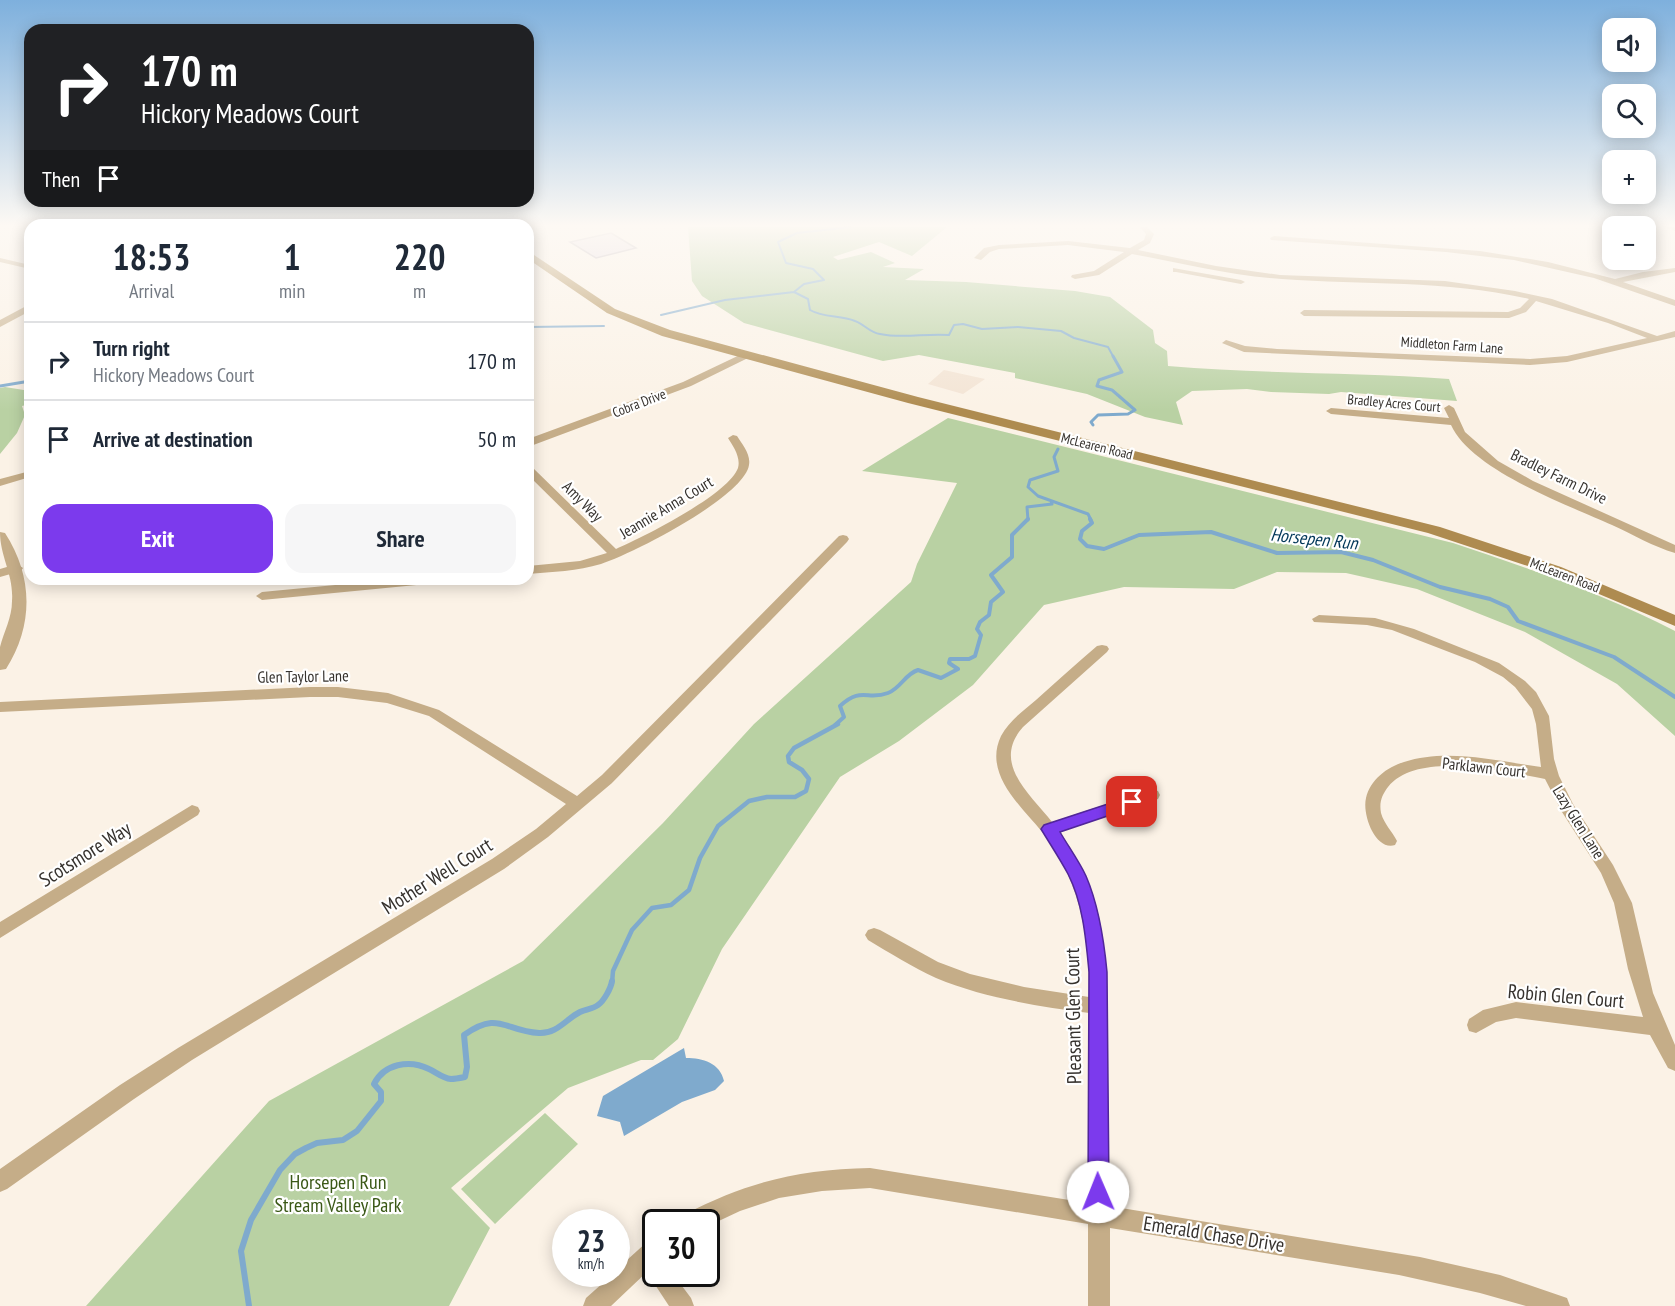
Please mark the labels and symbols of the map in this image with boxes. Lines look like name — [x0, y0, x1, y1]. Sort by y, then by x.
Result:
street label: Middleton Farm Lane — [1400, 332, 1504, 358]
street label: Cobra Drive — [610, 384, 669, 421]
street label: Bradley Acres Court — [1347, 390, 1441, 416]
street label: McLearen Road — [1059, 428, 1135, 464]
street label: Bradley Farm Drive — [1508, 444, 1610, 508]
street label: Jeannie Anna Court — [615, 471, 717, 543]
street label: Amy Way — [558, 476, 608, 526]
water label: Horsepen Run — [1269, 523, 1360, 555]
street label: McLearen Road — [1528, 554, 1602, 596]
street label: Glen Taylor Lane — [257, 665, 349, 687]
street label: Parklawn Court — [1441, 753, 1527, 781]
pin — [1106, 776, 1157, 827]
street label: Lazy Glen Lane — [1549, 782, 1609, 862]
street label: Scotsmore Way — [34, 815, 136, 893]
street label: Mother Well Court — [377, 832, 497, 920]
street label: Pleasant Glen Court — [1059, 947, 1087, 1084]
street label: Robin Glen Court — [1507, 978, 1626, 1014]
position arrow — [1066, 1160, 1130, 1224]
park label: Horsepen Run Stream Valley Park — [274, 1169, 402, 1218]
speed limit sign: 30 — [642, 1209, 720, 1287]
street label: Emerald Chase Drive — [1142, 1210, 1286, 1258]

